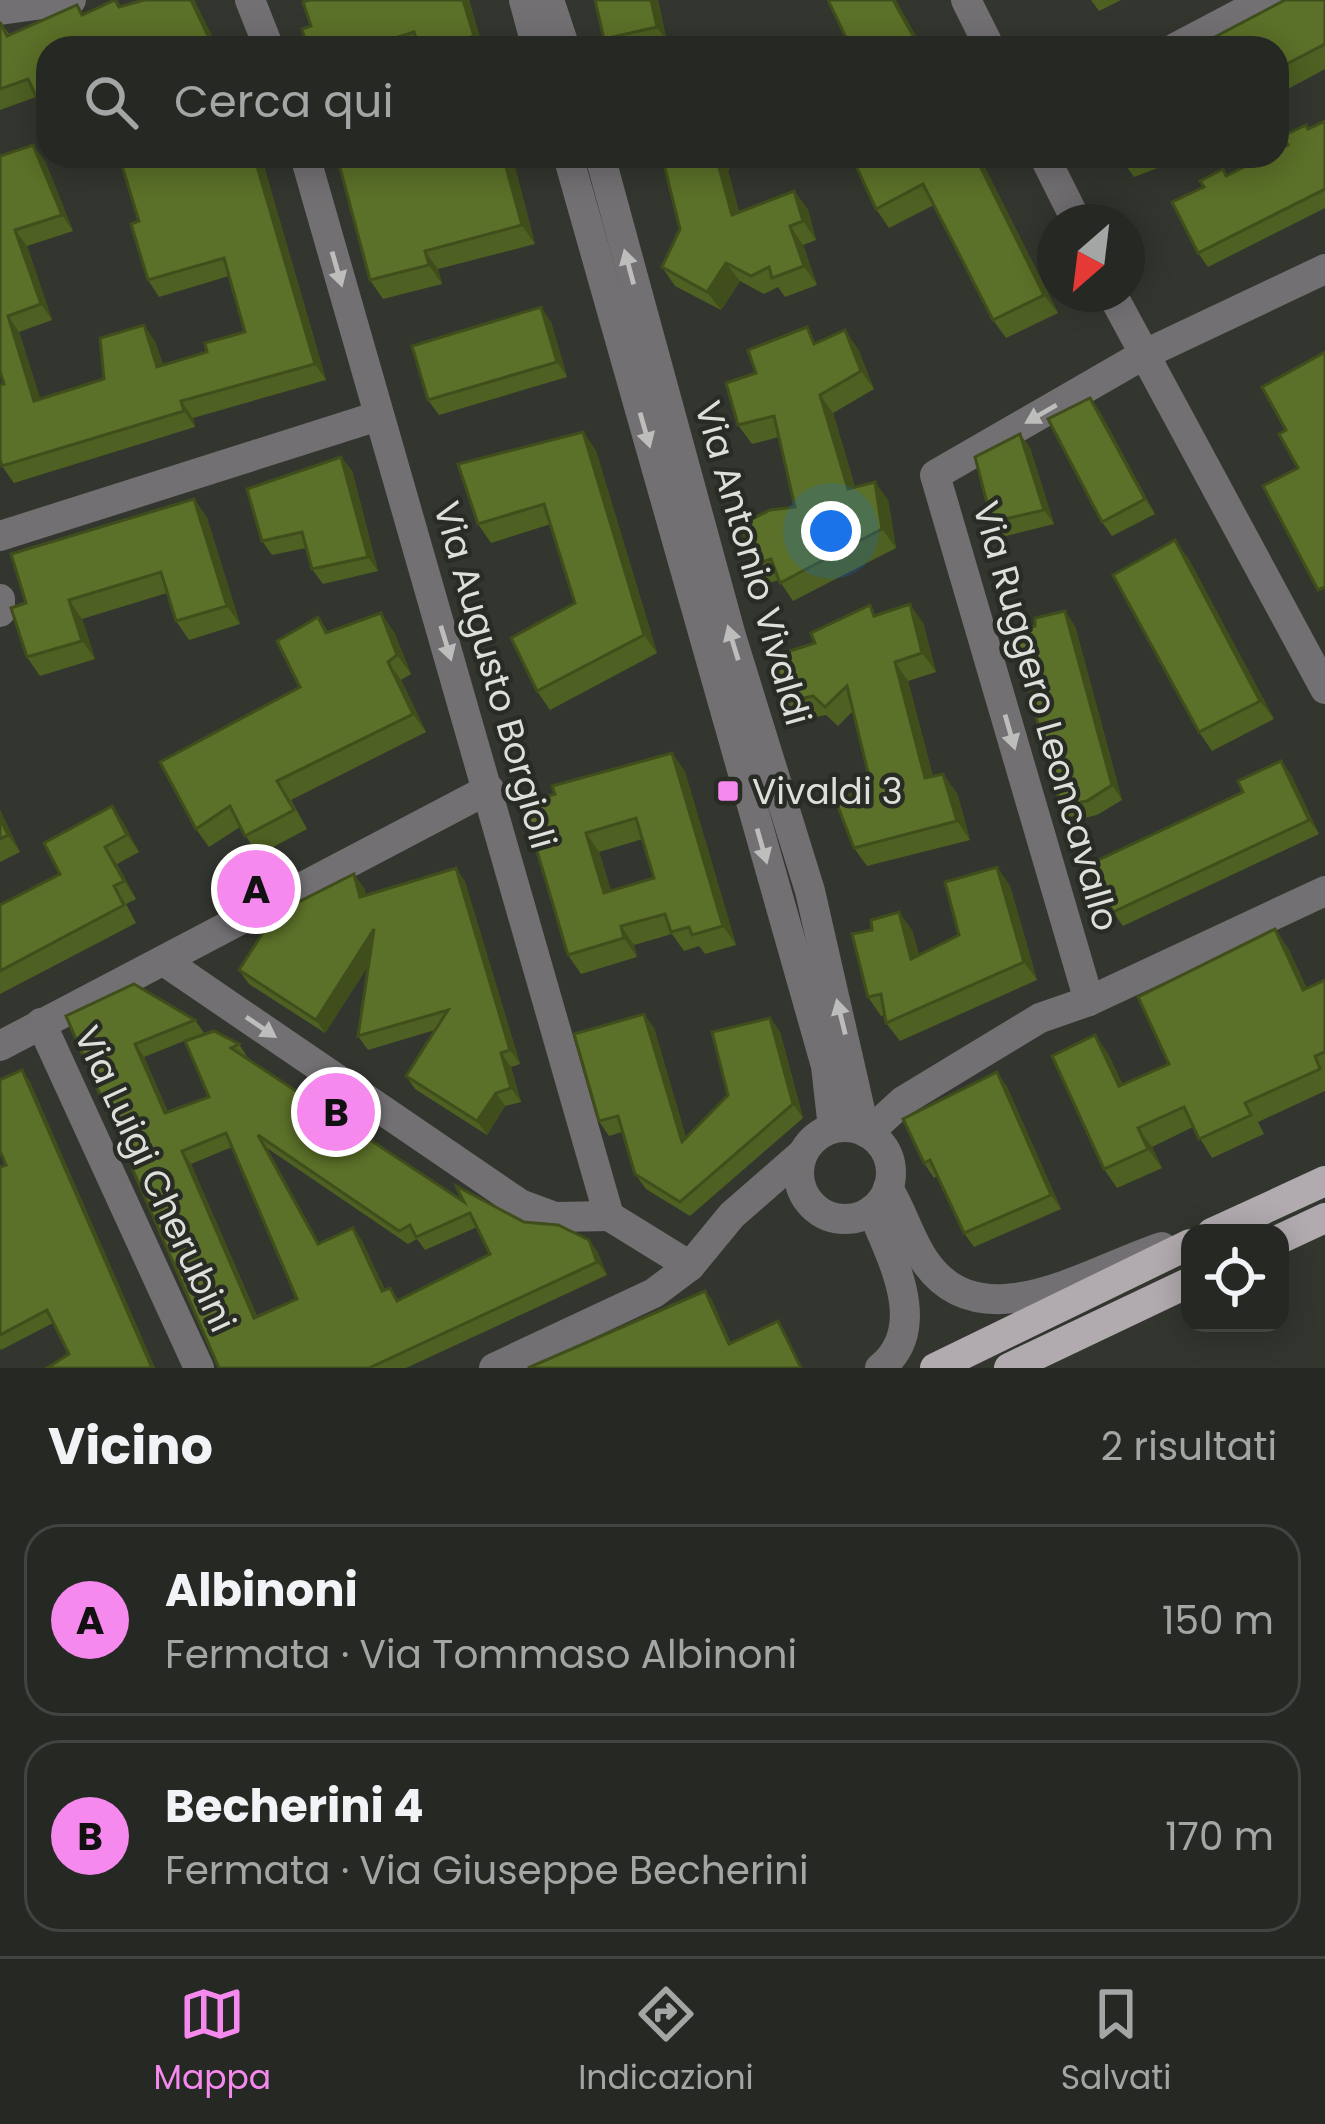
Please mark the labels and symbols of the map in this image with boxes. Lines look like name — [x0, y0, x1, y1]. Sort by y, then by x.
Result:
north arrow — [1037, 204, 1145, 312]
one-way arrow — [618, 248, 637, 285]
one-way arrow — [328, 250, 347, 287]
street label: Via Antonio Vivaldi — [682, 395, 824, 731]
one-way arrow — [1025, 402, 1058, 423]
one-way arrow — [637, 413, 655, 449]
street label: Via Augusto Borgioli — [421, 495, 569, 855]
street label: Via Ruggero Leoncavallo — [960, 495, 1132, 937]
your location — [801, 501, 861, 561]
one-way arrow — [723, 624, 741, 660]
one-way arrow — [438, 625, 456, 662]
one-way arrow — [1002, 714, 1020, 750]
place label: Vivaldi 3 — [752, 766, 903, 817]
marker: Vivaldi 3 — [715, 778, 741, 804]
one-way arrow — [754, 828, 773, 865]
pin: A — [217, 844, 295, 934]
one-way arrow — [831, 999, 850, 1036]
one-way arrow — [245, 1015, 277, 1038]
street label: Via Luigi Cherubini — [62, 1018, 248, 1340]
pin: B — [297, 1067, 375, 1157]

